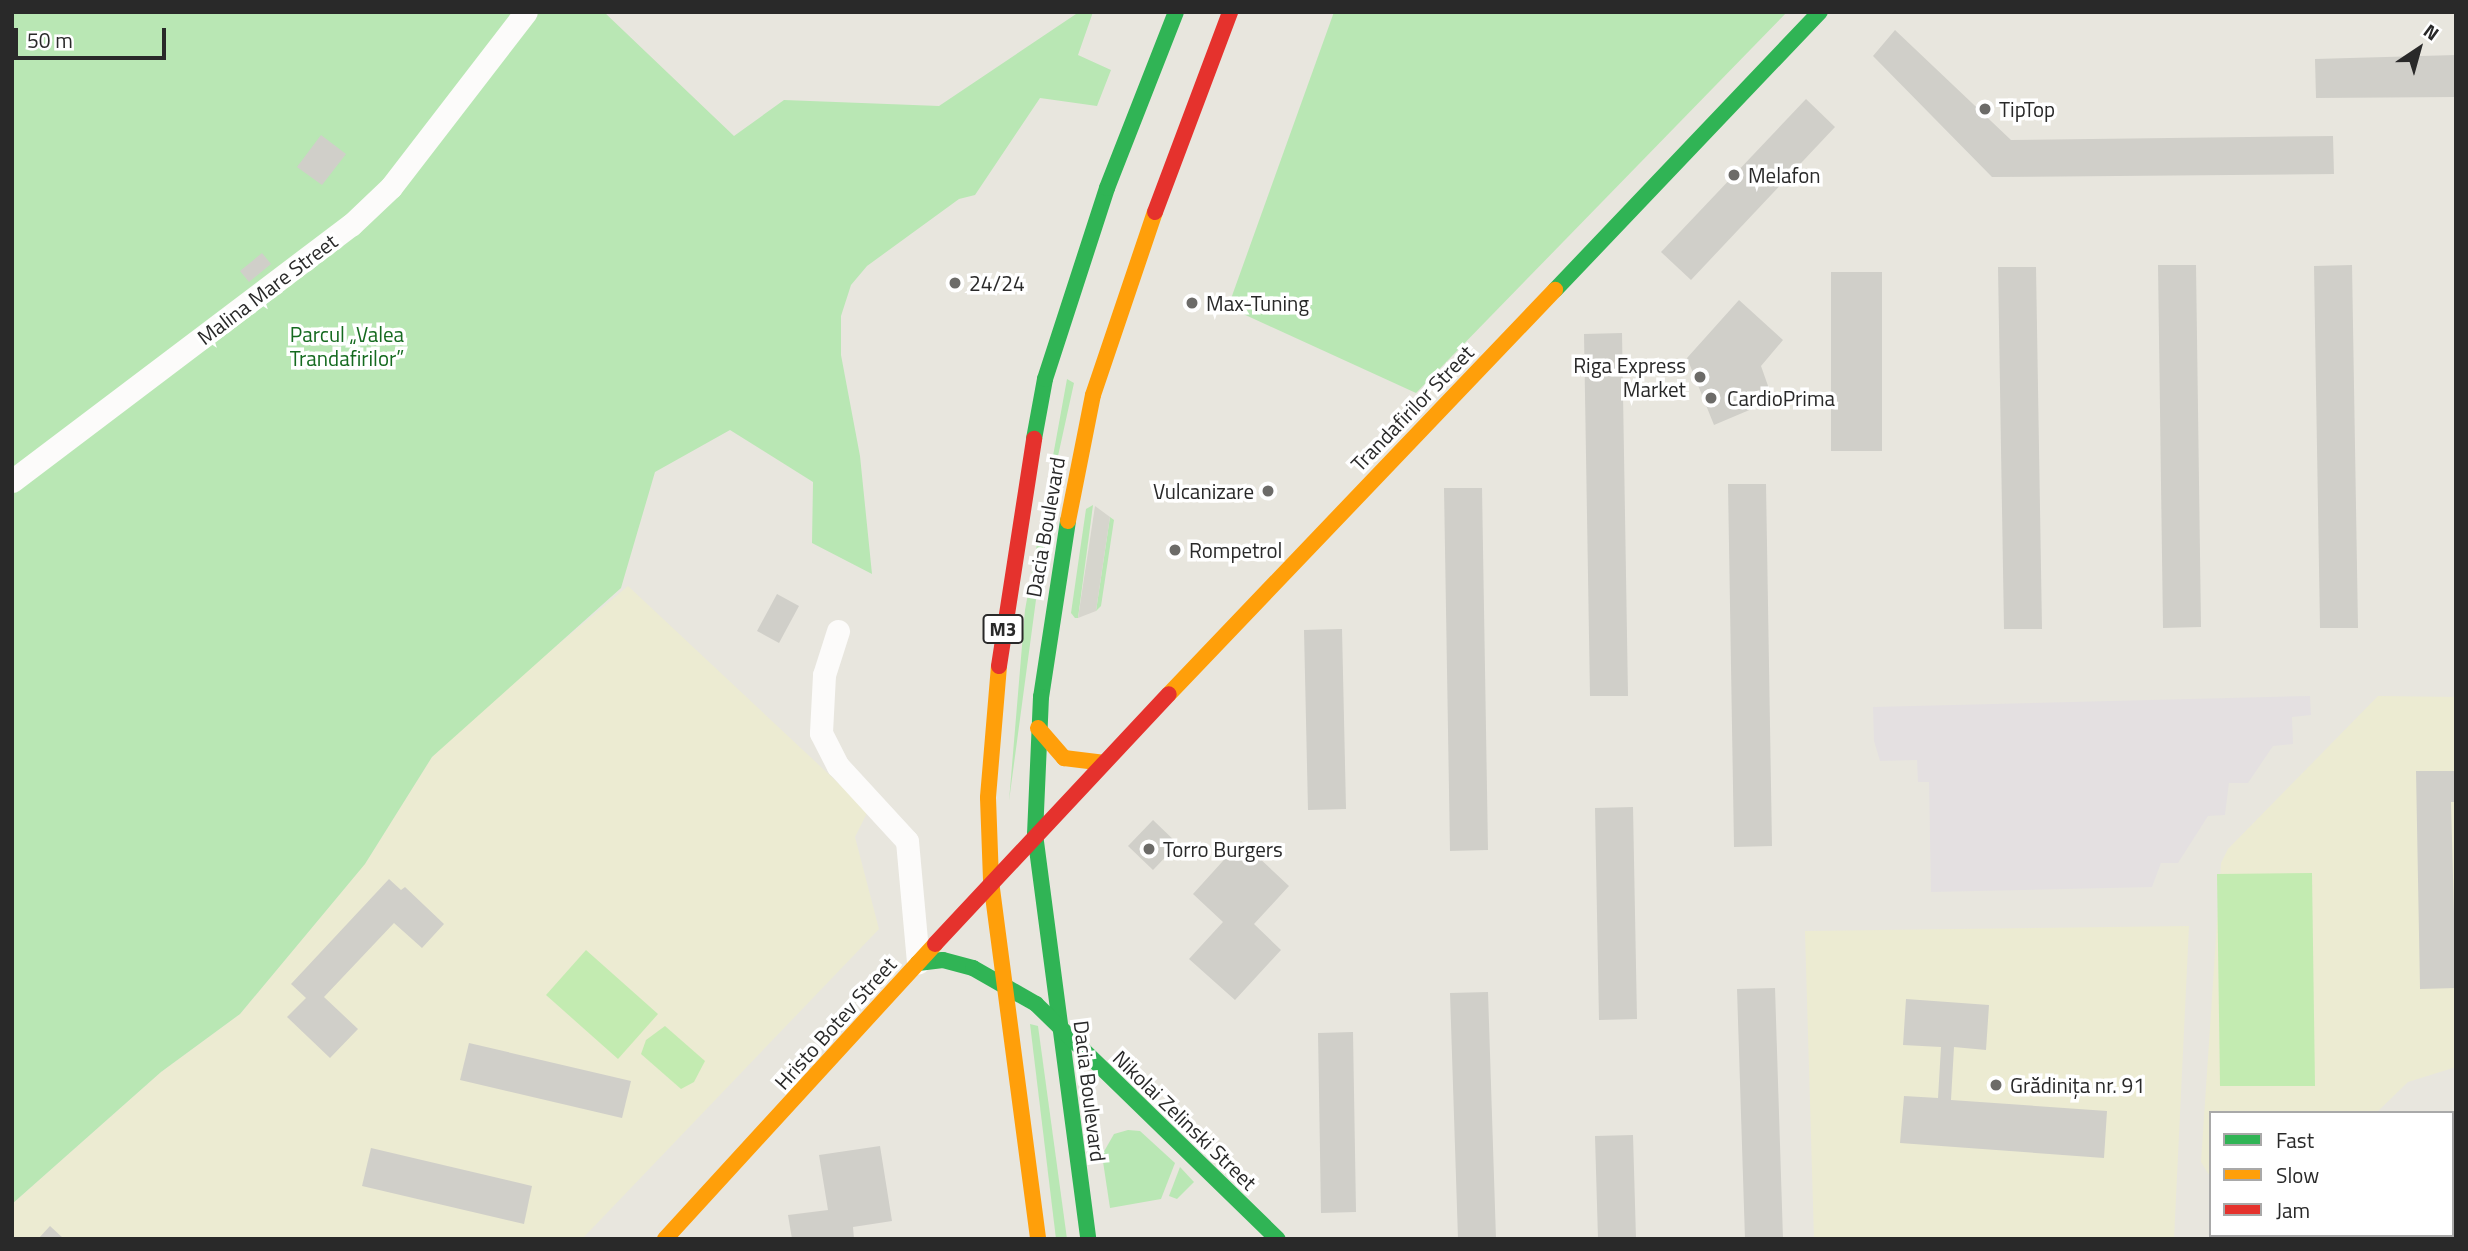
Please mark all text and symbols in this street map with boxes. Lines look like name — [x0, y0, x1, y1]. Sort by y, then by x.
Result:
scale bar — [18, 14, 170, 58]
north arrow — [2384, 14, 2454, 84]
text: N — [2418, 16, 2445, 47]
text: 50 m — [27, 24, 73, 56]
place label: TipTop — [1999, 96, 2055, 122]
marker: TipTop — [1977, 101, 1993, 117]
place label: Melafon — [1748, 162, 1821, 188]
marker: Melafon — [1726, 167, 1742, 183]
street label: Malina Mare Street — [192, 228, 342, 350]
place label: 24/24 — [969, 270, 1025, 296]
marker: 24/24 — [947, 275, 963, 291]
place label: Max-Tuning — [1206, 290, 1309, 316]
marker: Max-Tuning — [1184, 295, 1200, 311]
park label: Parcul „Valea Trandafirilor” — [290, 321, 404, 371]
street label: Trandafirilor Street — [1346, 340, 1478, 476]
place label: Riga Express Market — [1573, 352, 1686, 402]
marker: Riga Express Market — [1692, 369, 1708, 385]
place label: CardioPrima — [1727, 385, 1835, 411]
marker: CardioPrima — [1701, 388, 1721, 408]
street label: Dacia Boulevard — [1020, 455, 1070, 599]
place label: Vulcanizare — [1153, 478, 1254, 504]
marker: Vulcanizare — [1260, 483, 1276, 499]
place label: Rompetrol — [1189, 537, 1282, 563]
marker: Rompetrol — [1167, 542, 1183, 558]
road number: M3 — [982, 614, 1024, 644]
place label: Torro Burgers — [1163, 836, 1283, 862]
marker: Torro Burgers — [1141, 841, 1157, 857]
street label: Hristo Botev Street — [769, 952, 901, 1094]
street label: Dacia Boulevard — [1069, 1019, 1111, 1163]
street label: Nikolai Zelinski Street — [1108, 1045, 1262, 1195]
place label: Grădinița nr. 91 — [2010, 1072, 2145, 1098]
marker: Grădinița nr. 91 — [1988, 1077, 2004, 1093]
legend — [2209, 1111, 2454, 1237]
text: Fast — [2276, 1124, 2314, 1156]
text: Slow — [2276, 1159, 2319, 1191]
text: Jam — [2276, 1194, 2310, 1226]

